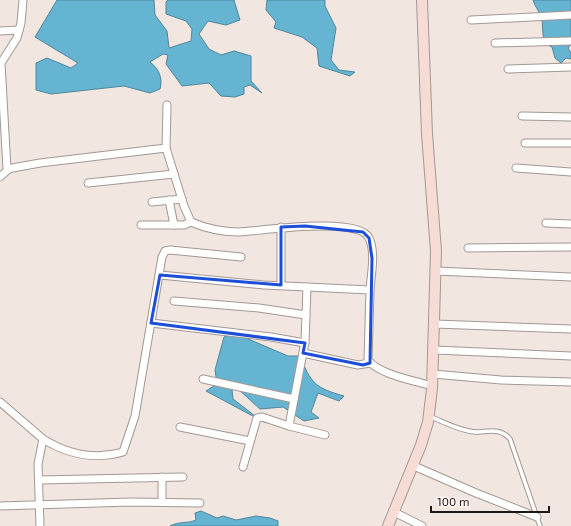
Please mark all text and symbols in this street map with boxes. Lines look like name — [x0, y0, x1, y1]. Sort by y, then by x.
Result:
scale bar — [431, 488, 549, 514]
text: 100 m — [437, 494, 469, 508]

